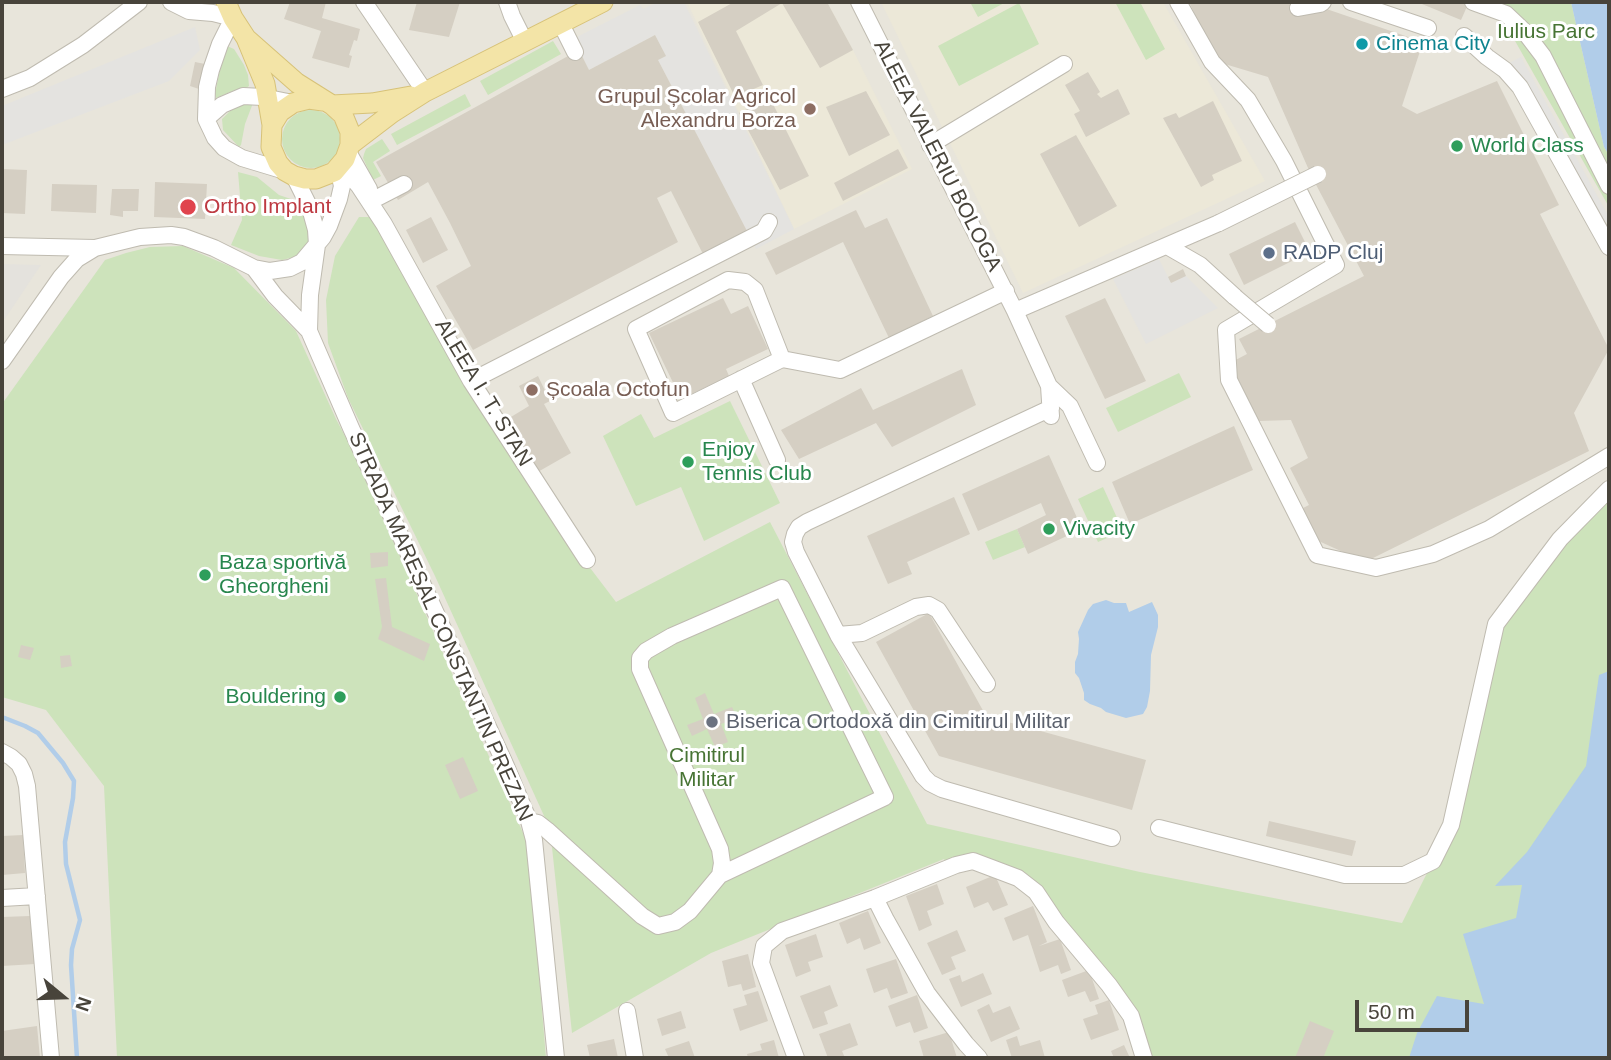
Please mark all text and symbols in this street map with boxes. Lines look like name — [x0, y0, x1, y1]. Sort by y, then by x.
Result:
park label: Iulius Parc — [1497, 19, 1595, 45]
place label: Cinema City — [1376, 31, 1490, 57]
street label: ALEEA VALERIU BOLOGA — [868, 36, 1006, 276]
marker: Cinema City — [1354, 36, 1370, 52]
place label: Grupul Școlar Agricol Alexandru Borza — [598, 84, 796, 134]
marker: Grupul Școlar Agricol Alexandru Borza — [802, 101, 818, 117]
place label: World Class — [1471, 133, 1584, 159]
marker: World Class — [1449, 138, 1465, 154]
place label: Ortho Implant — [204, 194, 331, 220]
marker: Ortho Implant — [178, 197, 198, 217]
place label: RADP Cluj — [1283, 240, 1383, 266]
marker: RADP Cluj — [1261, 245, 1277, 261]
street label: ALEEA I. T. STAN — [429, 315, 537, 471]
place label: Școala Octofun — [546, 377, 690, 403]
marker: Școala Octofun — [524, 382, 540, 398]
street label: STRADA MAREȘAL CONSTANTIN PREZAN — [342, 429, 538, 825]
place label: Enjoy Tennis Club — [702, 437, 812, 487]
marker: Enjoy Tennis Club — [680, 454, 696, 470]
place label: Vivacity — [1063, 516, 1135, 542]
marker: Vivacity — [1041, 521, 1057, 537]
place label: Baza sportivă Gheorgheni — [219, 550, 346, 600]
marker: Baza sportivă Gheorgheni — [197, 567, 213, 583]
place label: Bouldering — [226, 684, 326, 710]
marker: Bouldering — [332, 689, 348, 705]
place label: Biserica Ortodoxă din Cimitirul Militar — [726, 709, 1070, 735]
marker: Biserica Ortodoxă din Cimitirul Militar — [704, 714, 720, 730]
park label: Cimitirul Militar — [669, 743, 745, 793]
north arrow — [28, 962, 98, 1032]
scale bar — [1359, 986, 1473, 1030]
text: N — [71, 994, 95, 1014]
text: 50 m — [1368, 1000, 1415, 1023]

